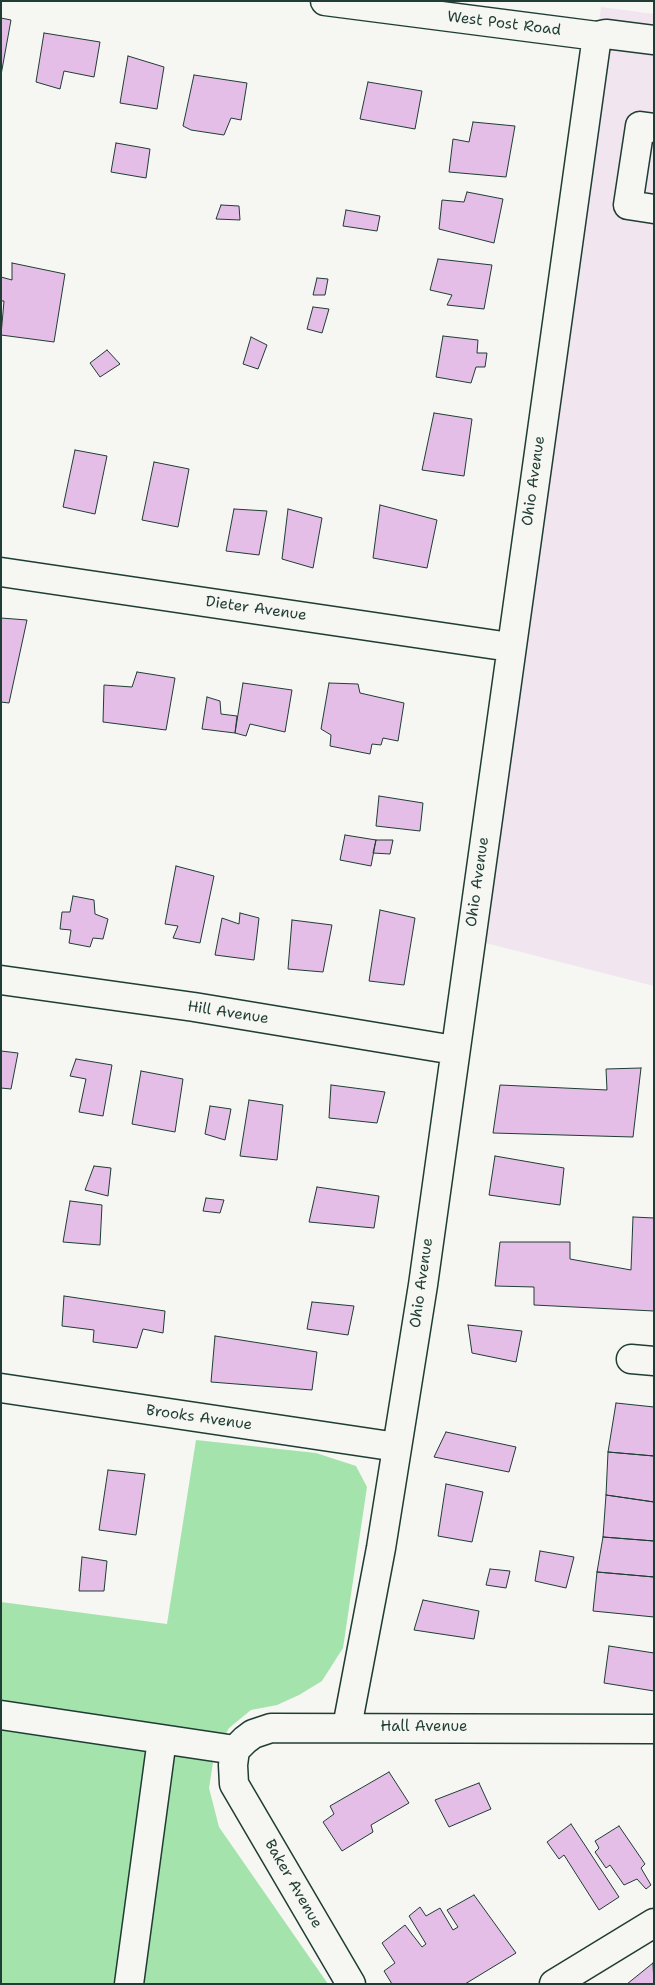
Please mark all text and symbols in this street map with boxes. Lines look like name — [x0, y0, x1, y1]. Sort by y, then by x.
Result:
street label: West Post Road — [446, 8, 562, 40]
street label: Ohio Avenue — [519, 435, 549, 527]
street label: Dieter Avenue — [204, 593, 308, 625]
street label: Ohio Avenue — [463, 836, 493, 928]
street label: Hill Avenue — [186, 998, 270, 1028]
street label: Ohio Avenue — [407, 1237, 437, 1329]
street label: Brooks Avenue — [145, 1402, 253, 1434]
street label: Hall Avenue — [380, 1718, 468, 1736]
street label: Baker Avenue — [260, 1836, 326, 1932]

